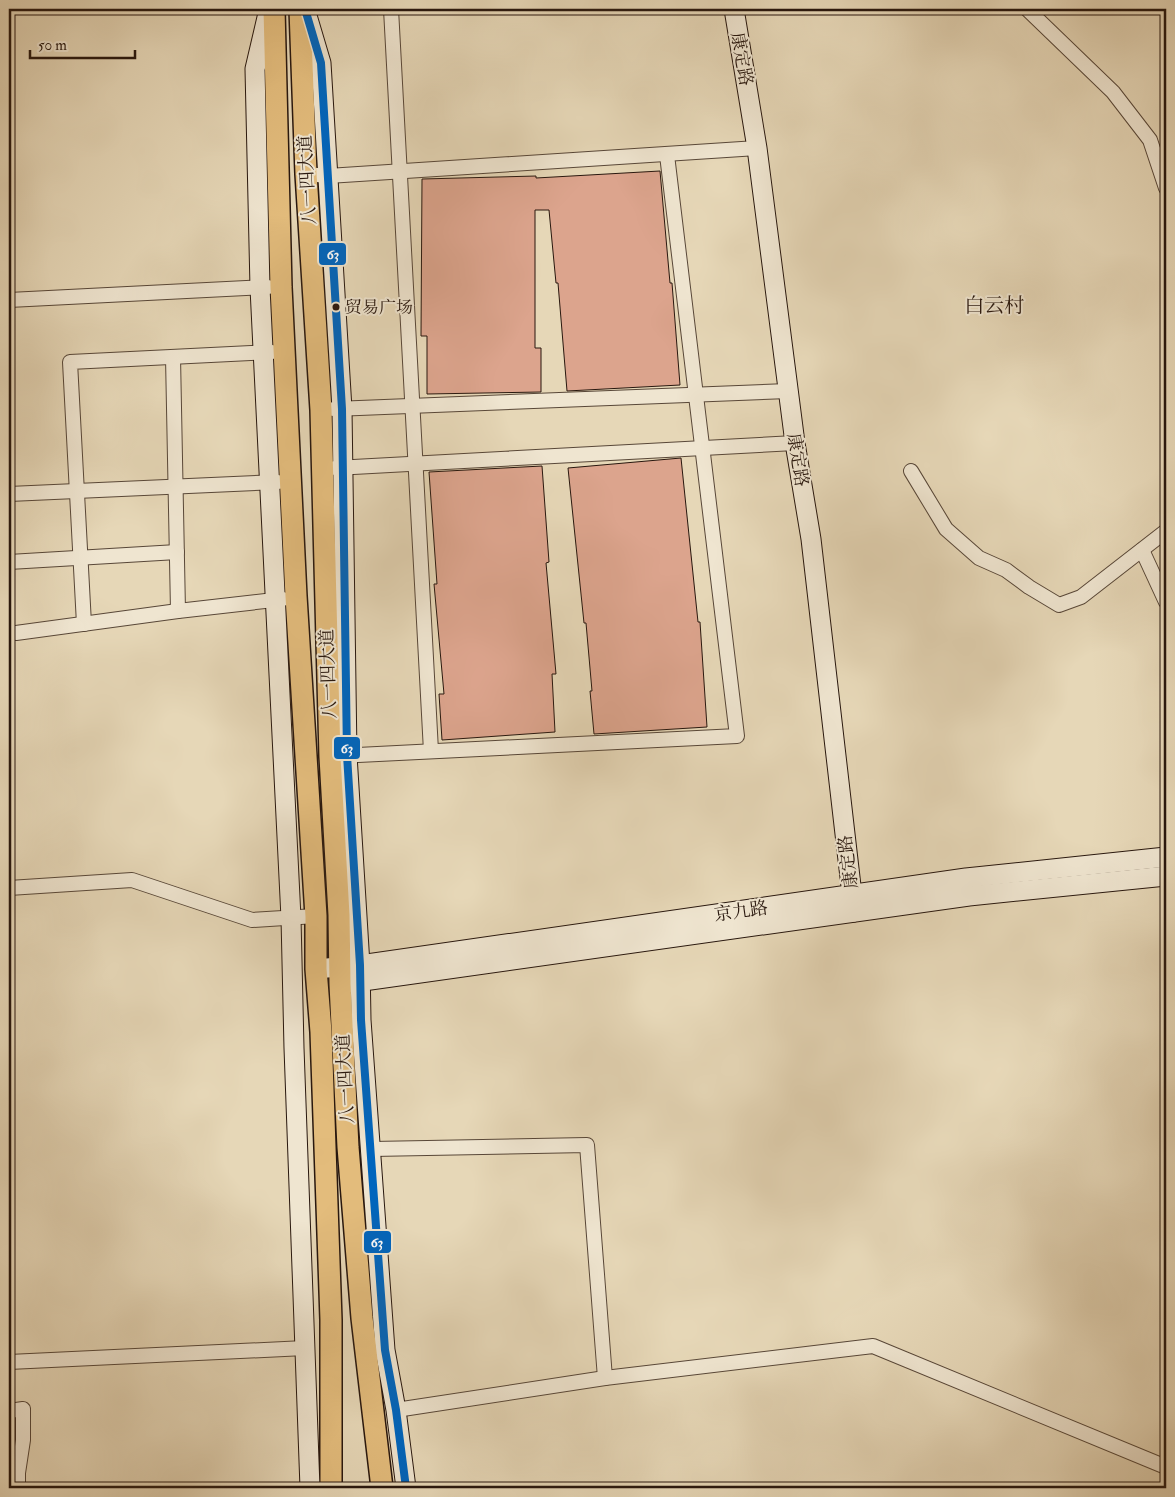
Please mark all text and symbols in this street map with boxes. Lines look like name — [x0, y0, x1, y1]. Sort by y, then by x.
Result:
scale bar — [30, 28, 135, 60]
street label: 康定路 — [725, 31, 758, 88]
text: 50 m — [38, 36, 67, 55]
street label: 八一四大道 — [294, 134, 321, 226]
line badge: 63 — [318, 242, 347, 266]
text: 63 — [327, 246, 339, 263]
district label: 白云村 — [964, 293, 1024, 318]
place label: 贸易广场 — [345, 297, 413, 318]
marker: 贸易广场 — [331, 302, 341, 312]
street label: 康定路 — [782, 432, 813, 489]
street label: 八一四大道 — [315, 629, 342, 719]
line badge: 63 — [333, 736, 361, 760]
text: 63 — [341, 740, 353, 757]
street label: 康定路 — [834, 834, 863, 890]
street label: 京九路 — [713, 896, 769, 927]
street label: 八一四大道 — [332, 1033, 359, 1125]
line badge: 63 — [363, 1230, 392, 1254]
text: 63 — [371, 1234, 383, 1251]

